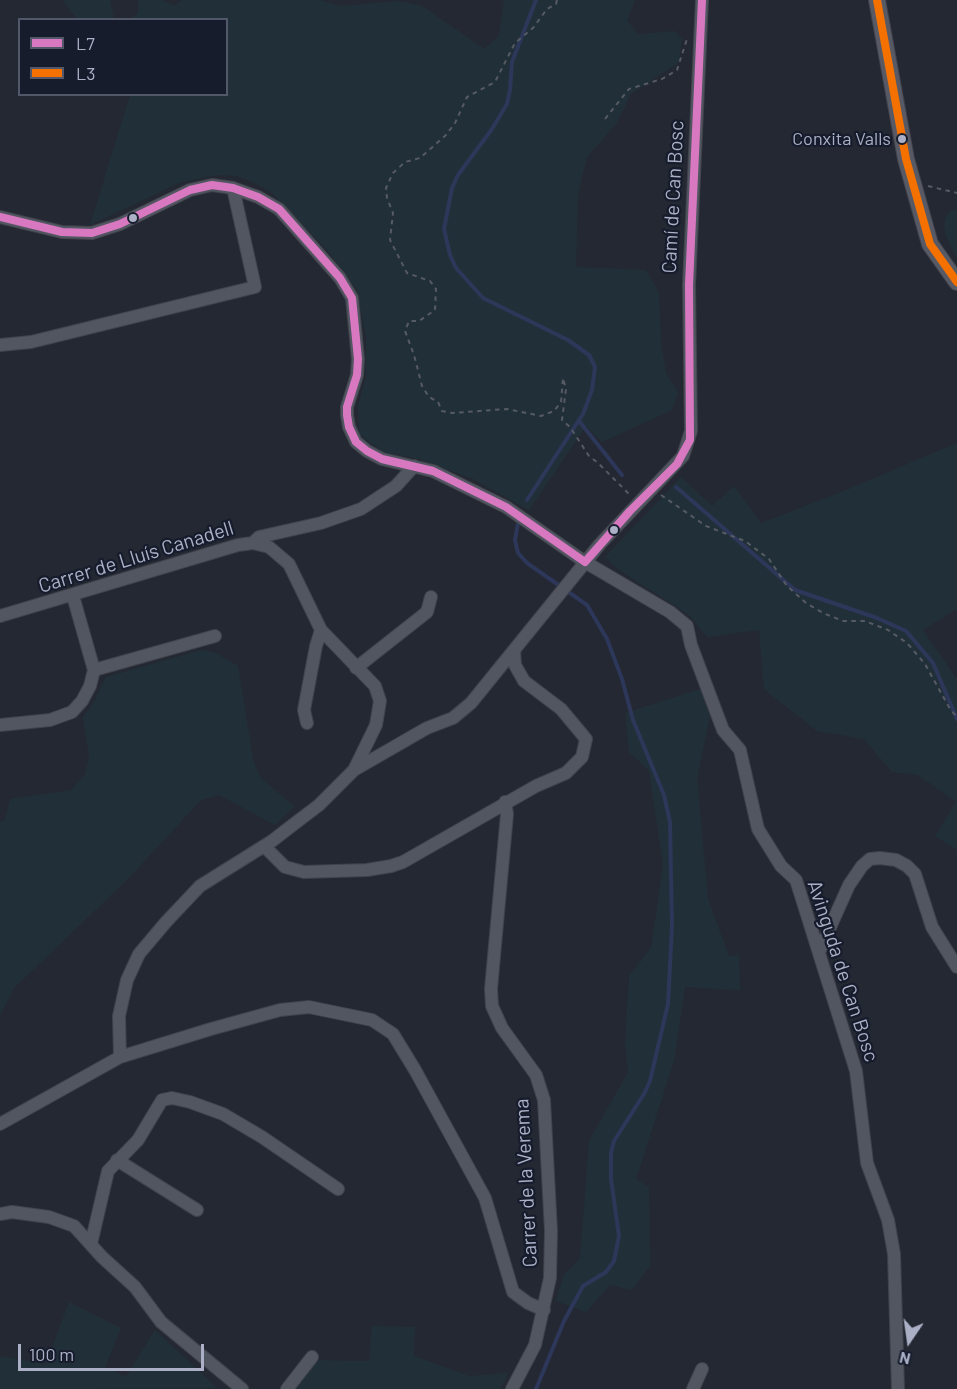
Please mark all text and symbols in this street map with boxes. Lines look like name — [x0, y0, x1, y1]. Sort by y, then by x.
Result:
legend — [18, 18, 228, 96]
text: L7 — [76, 32, 95, 54]
text: L3 — [76, 62, 96, 84]
street label: Camí de Can Bosc — [657, 120, 689, 274]
place label: Conxita Valls — [792, 128, 891, 150]
marker: Conxita Valls — [896, 133, 908, 145]
unlabelled marker — [127, 212, 139, 224]
street label: Carrer de Lluís Canadell — [36, 516, 236, 598]
unlabelled marker — [608, 524, 620, 536]
street label: Avinguda de Can Bosc — [802, 877, 884, 1065]
street label: Carrer de la Verema — [510, 1098, 542, 1268]
north arrow — [879, 1311, 939, 1371]
scale bar — [21, 1332, 207, 1370]
text: 100 m — [29, 1343, 74, 1365]
text: N — [898, 1349, 912, 1369]

